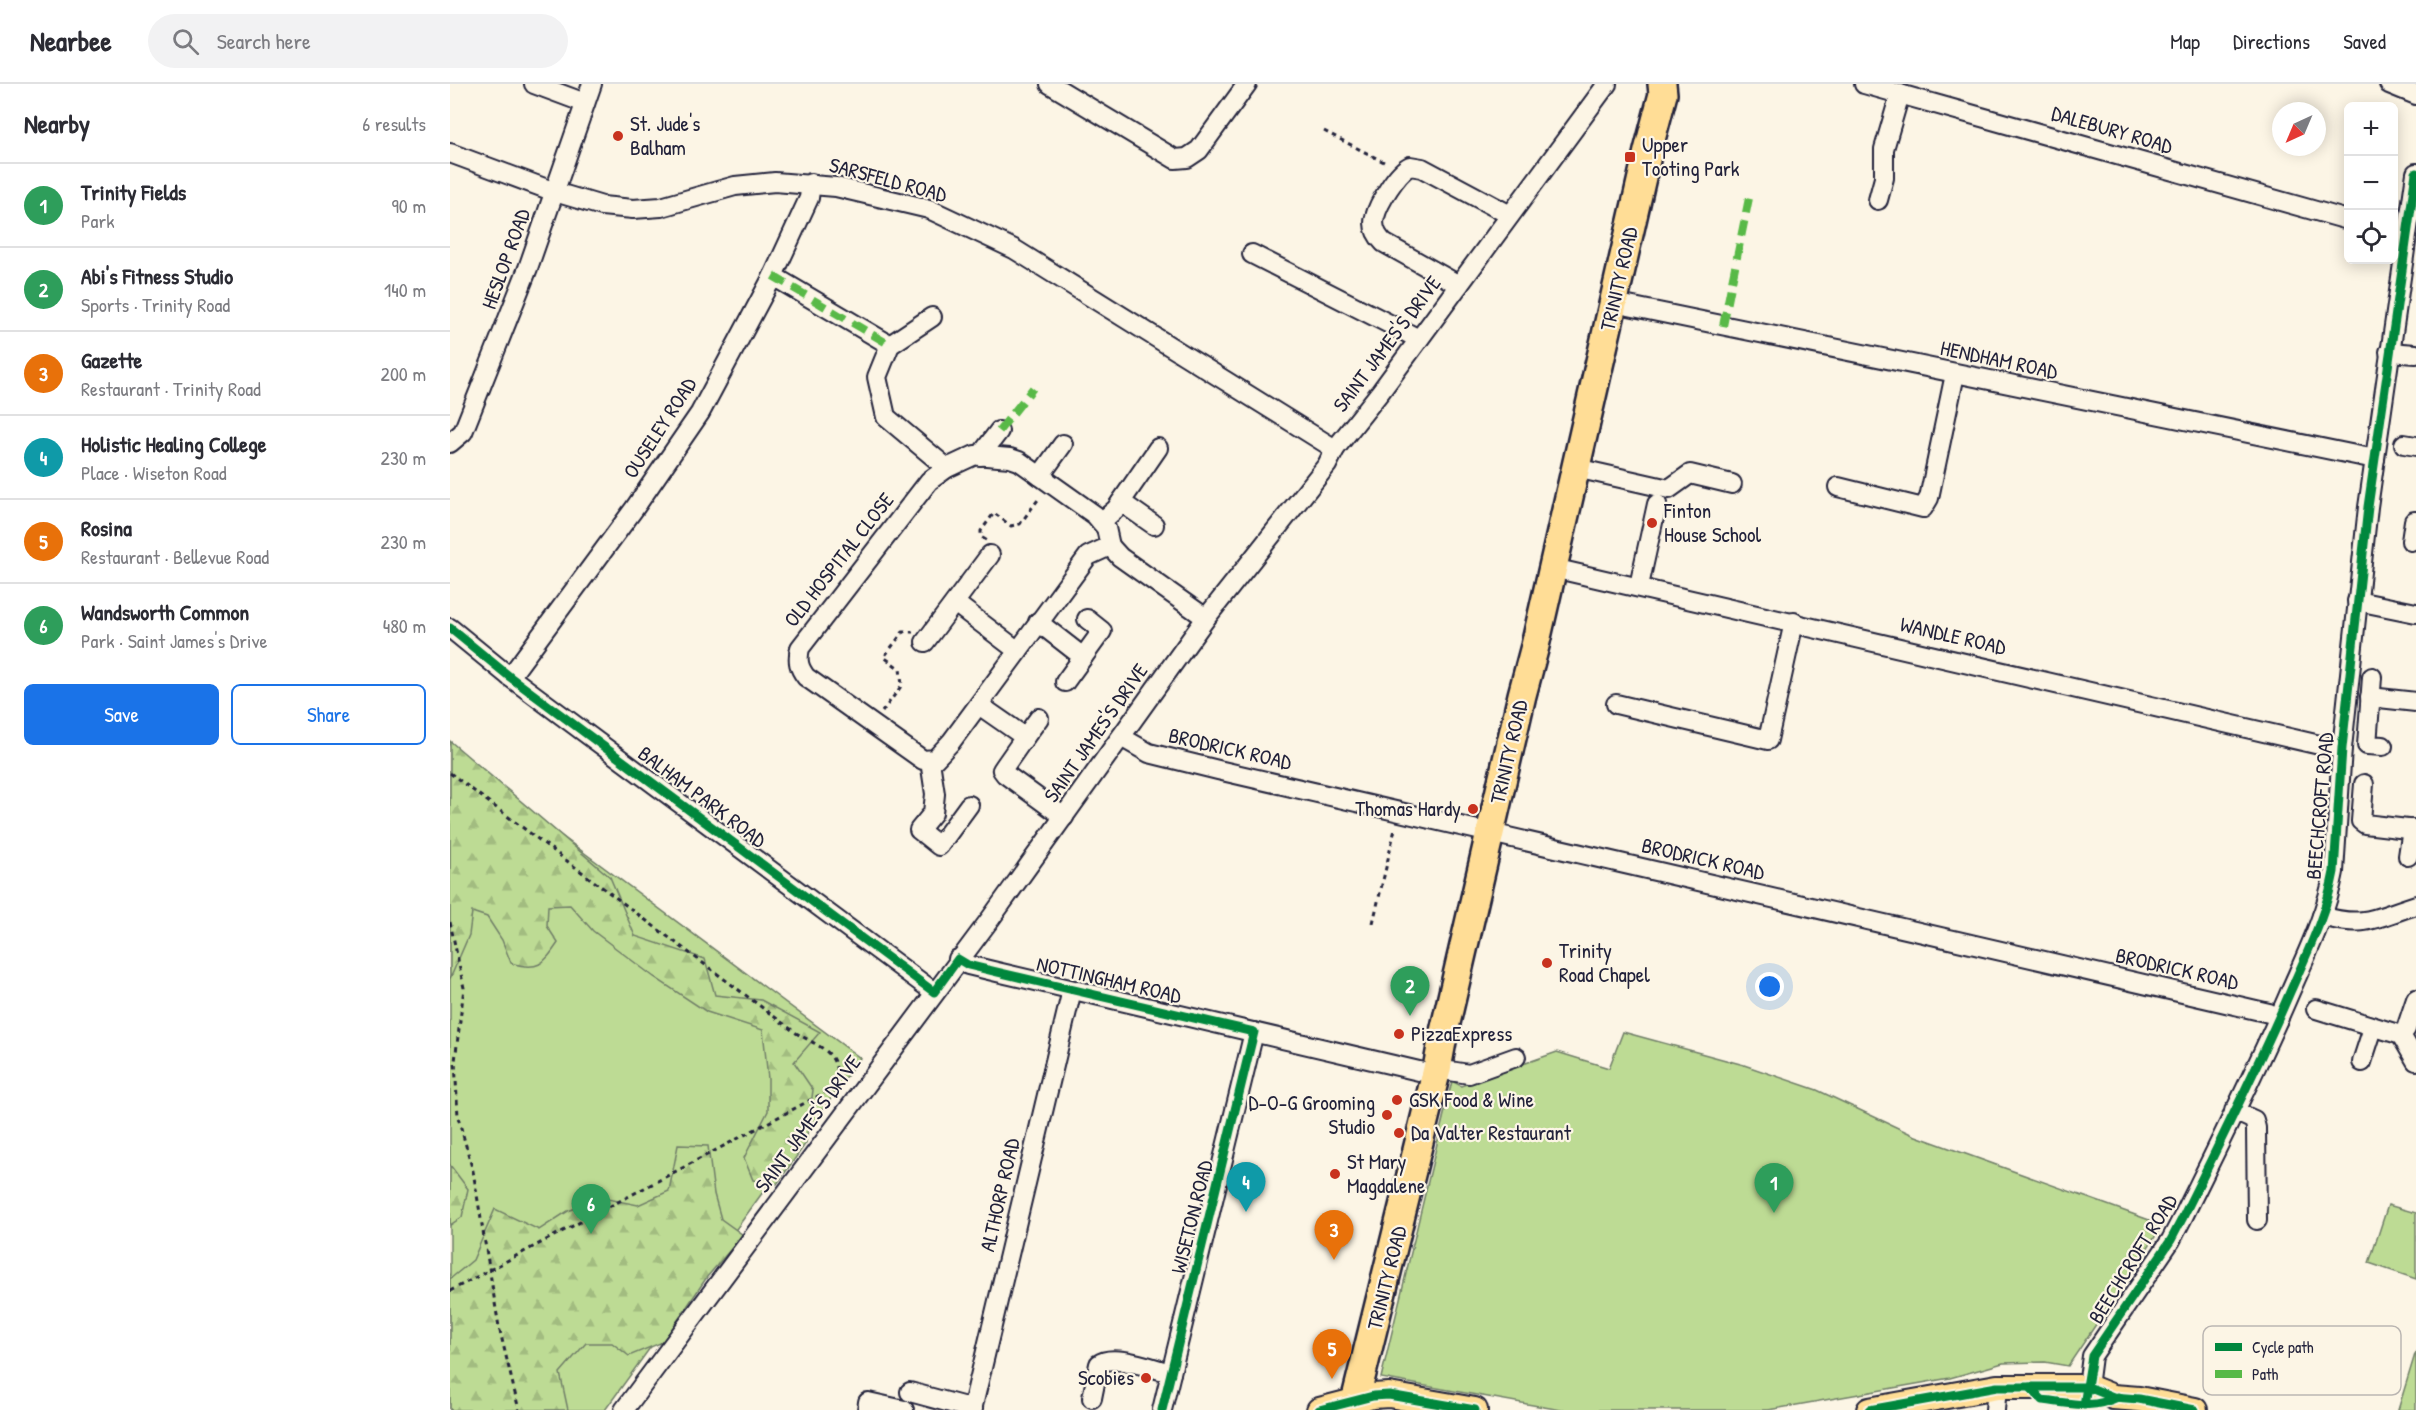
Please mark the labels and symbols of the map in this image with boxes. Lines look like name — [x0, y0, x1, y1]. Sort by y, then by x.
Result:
street label: DALEBURY ROAD — [2048, 98, 2176, 161]
north arrow — [2272, 102, 2326, 156]
place label: St. Jude's Balham — [630, 109, 700, 162]
marker: St. Jude's Balham — [611, 129, 625, 143]
place label: Upper Tooting Park — [1642, 130, 1740, 183]
street label: SARSFELD ROAD — [826, 150, 950, 209]
marker: Upper Tooting Park — [1623, 150, 1637, 164]
street label: HESLOP ROAD — [474, 205, 537, 313]
street label: TRINITY ROAD — [1592, 224, 1645, 334]
street label: SAINT JAMES'S DRIVE — [1326, 270, 1447, 418]
street label: HENDHAM ROAD — [1938, 333, 2060, 386]
street label: OUSELEY ROAD — [616, 372, 703, 484]
street label: OLD HOSPITAL CLOSE — [777, 486, 900, 633]
place label: Finton House School — [1663, 496, 1761, 549]
marker: Finton House School — [1645, 516, 1659, 530]
street label: WANDLE ROAD — [1897, 609, 2009, 662]
street label: SAINT JAMES'S DRIVE — [1037, 657, 1154, 808]
street label: TRINITY ROAD — [1482, 697, 1535, 807]
street label: BRODRICK ROAD — [1166, 720, 1294, 777]
street label: BEECHCROFT ROAD — [2299, 731, 2340, 881]
street label: BALHAM PARK ROAD — [632, 739, 772, 854]
place label: Thomas Hardy — [1355, 794, 1461, 823]
marker: Thomas Hardy — [1466, 802, 1480, 816]
street label: BRODRICK ROAD — [1639, 830, 1767, 887]
place label: Trinity Road Chapel — [1559, 936, 1650, 989]
street label: BRODRICK ROAD — [2113, 940, 2241, 997]
street label: NOTTINGHAM ROAD — [1034, 949, 1184, 1010]
marker: Trinity Road Chapel — [1540, 956, 1554, 970]
pin: 2 — [1390, 966, 1430, 1016]
your location — [1755, 972, 1784, 1001]
place label: PizzaExpress — [1411, 1019, 1512, 1048]
marker: PizzaExpress — [1392, 1027, 1406, 1041]
street label: SAINT JAMES'S DRIVE — [748, 1049, 867, 1198]
place label: GSK Food & Wine — [1409, 1085, 1534, 1114]
place label: D-O-G Grooming Studio — [1249, 1088, 1375, 1141]
marker: GSK Food & Wine — [1390, 1093, 1404, 1107]
marker: D-O-G Grooming Studio — [1380, 1108, 1394, 1122]
place label: Da Valter Restaurant — [1411, 1118, 1572, 1147]
marker: Da Valter Restaurant — [1392, 1126, 1406, 1140]
street label: ALTHORP ROAD — [972, 1135, 1027, 1254]
place label: St Mary Magdalene — [1347, 1147, 1425, 1200]
street label: WISETON ROAD — [1163, 1157, 1220, 1277]
pin: 4 — [1226, 1162, 1266, 1212]
pin: 1 — [1754, 1164, 1794, 1213]
marker: St Mary Magdalene — [1328, 1167, 1342, 1181]
pin: 6 — [572, 1184, 610, 1234]
street label: BEECHCROFT ROAD — [2081, 1189, 2184, 1329]
pin: 3 — [1314, 1210, 1354, 1260]
street label: TRINITY ROAD — [1360, 1223, 1413, 1333]
legend — [2203, 1326, 2401, 1395]
pin: 5 — [1312, 1330, 1352, 1379]
text: Cycle path — [2252, 1336, 2314, 1358]
place label: Scobies — [1078, 1363, 1134, 1392]
text: Path — [2252, 1363, 2278, 1385]
marker: Scobies — [1139, 1371, 1153, 1385]

